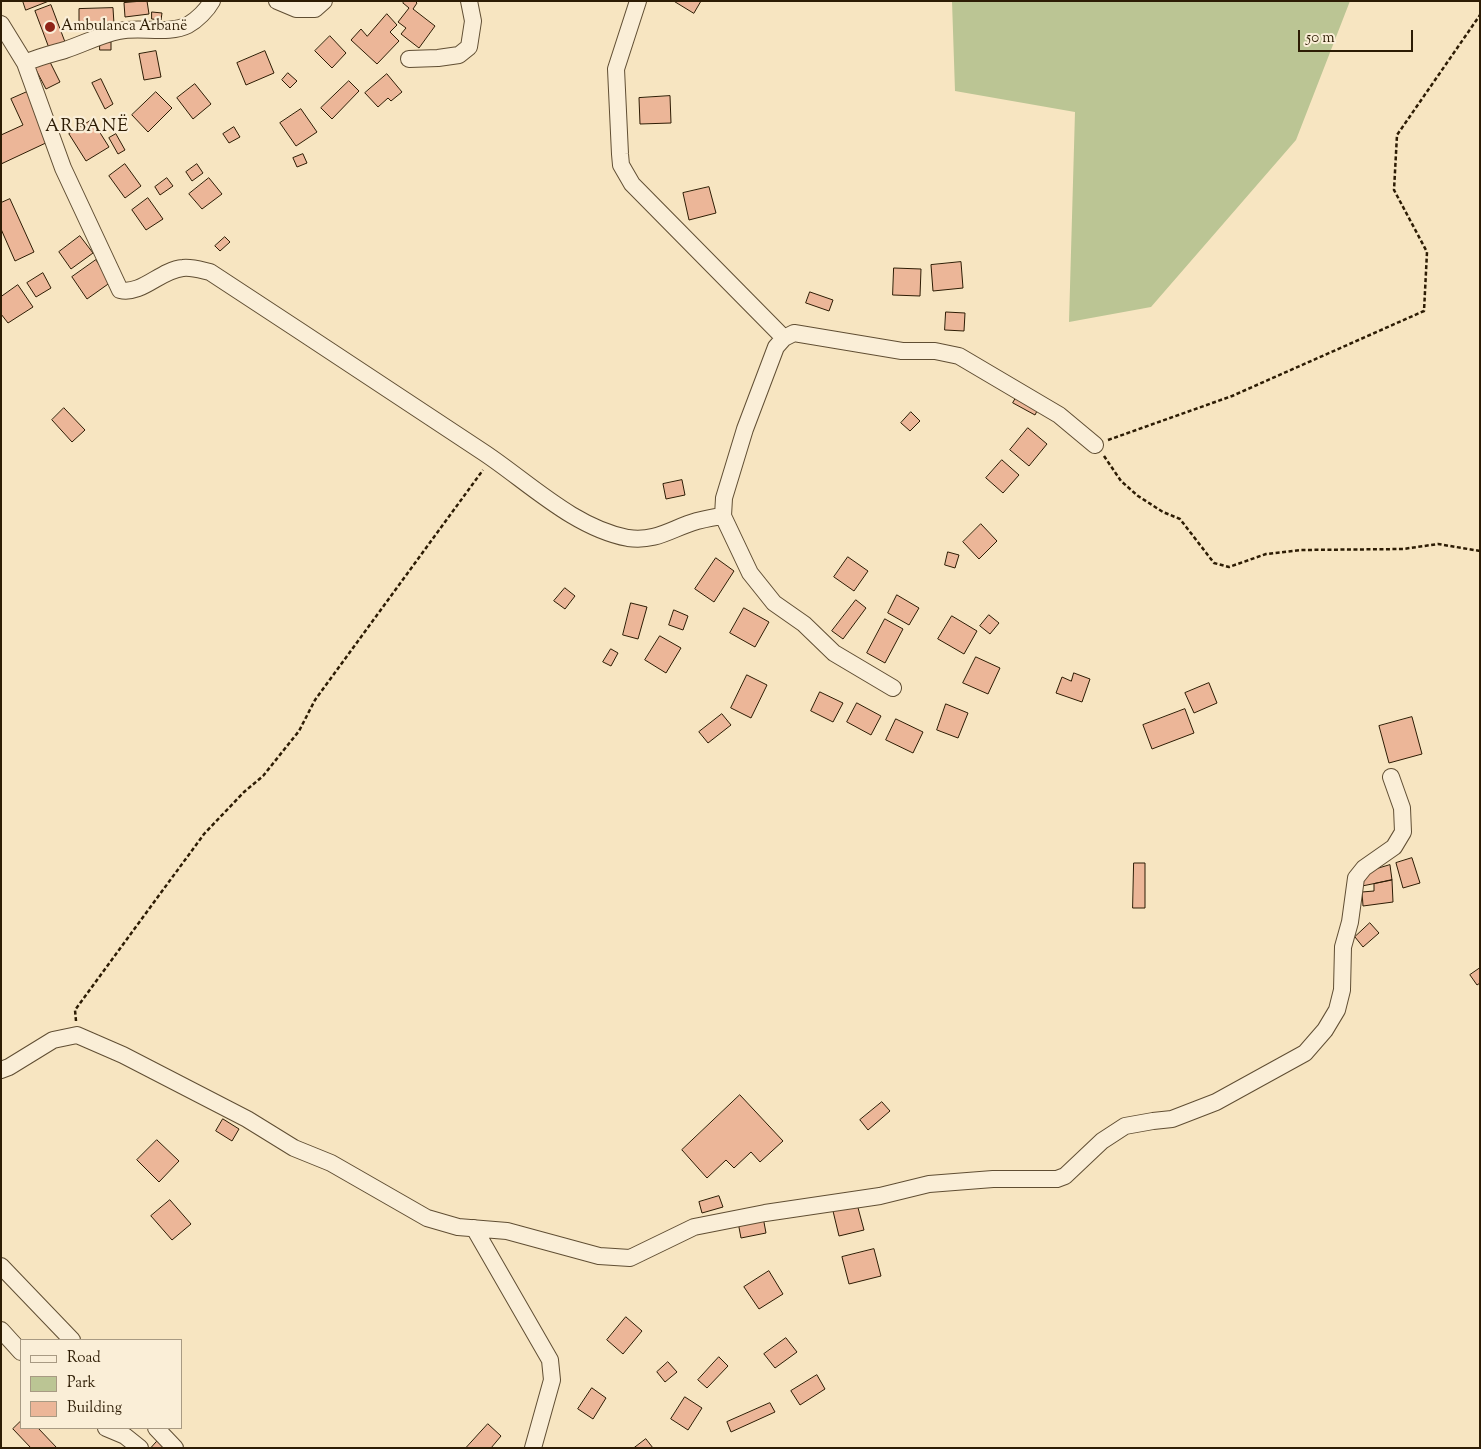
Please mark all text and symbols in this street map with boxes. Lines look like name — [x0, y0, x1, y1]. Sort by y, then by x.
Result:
place label: Ambulanca Arbanë — [61, 18, 187, 36]
marker: Ambulanca Arbanë — [43, 20, 57, 34]
scale bar — [1301, 20, 1416, 52]
text: 50 m — [1306, 28, 1335, 49]
district label: ARBANË — [44, 117, 130, 139]
legend — [20, 1339, 182, 1429]
text: Road — [67, 1348, 101, 1369]
text: Park — [67, 1373, 96, 1394]
text: Building — [67, 1398, 122, 1419]

